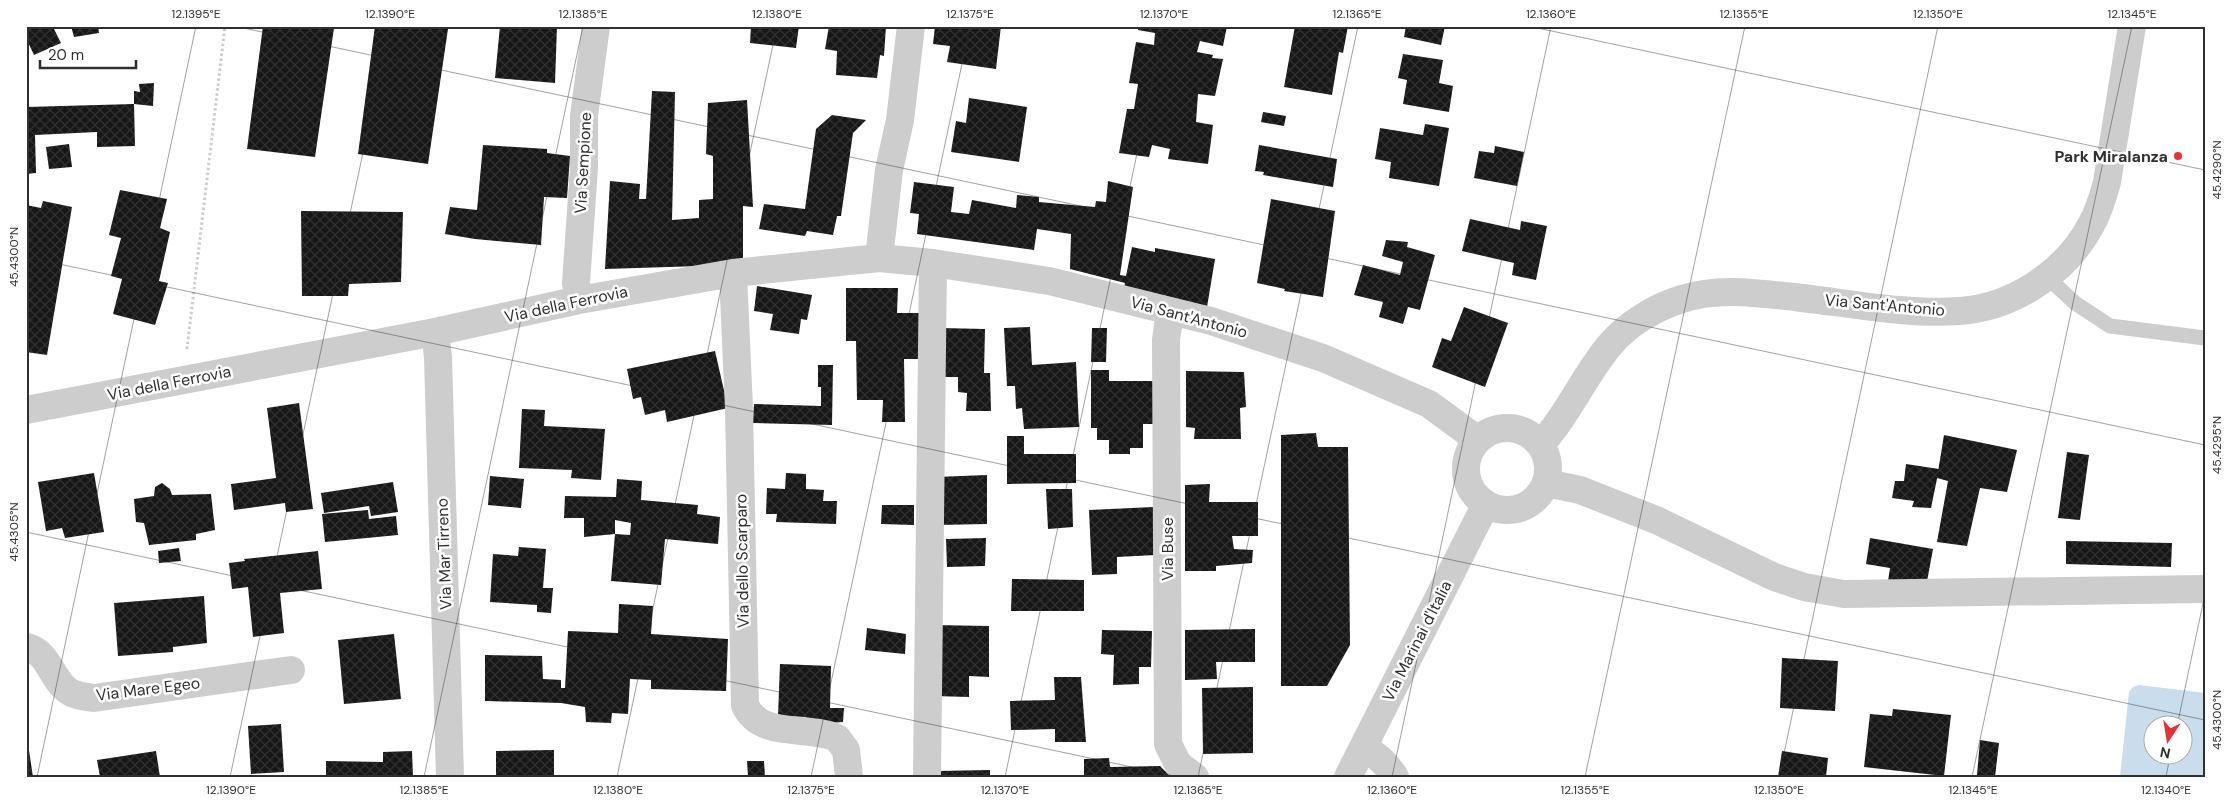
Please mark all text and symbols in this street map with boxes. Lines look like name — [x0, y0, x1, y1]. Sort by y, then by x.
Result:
text: 12.1395°E — [172, 6, 221, 22]
text: 12.1390°E — [365, 6, 415, 22]
text: 12.1385°E — [558, 6, 608, 22]
text: 12.1380°E — [752, 6, 802, 22]
text: 12.1375°E — [946, 6, 994, 22]
text: 12.1370°E — [1140, 6, 1189, 22]
text: 12.1365°E — [1332, 6, 1382, 22]
text: 12.1360°E — [1526, 6, 1576, 22]
text: 12.1355°E — [1719, 6, 1769, 22]
text: 12.1350°E — [1913, 6, 1963, 22]
text: 12.1345°E — [2107, 6, 2157, 22]
scale bar — [40, 38, 136, 70]
text: 20 m — [48, 45, 84, 65]
street label: Via Sempione — [570, 112, 596, 214]
text: 45.4290°N — [2209, 140, 2225, 200]
place label: Park Miralanza — [2055, 146, 2168, 167]
marker: Park Miralanza — [2172, 150, 2184, 162]
text: 45.4300°N — [6, 227, 22, 287]
street label: Via della Ferrovia — [502, 281, 630, 327]
street label: Via Sant'Antonio — [1824, 289, 1946, 321]
street label: Via Sant'Antonio — [1128, 291, 1250, 343]
street label: Via della Ferrovia — [105, 361, 233, 405]
text: 45.4295°N — [2209, 416, 2225, 474]
street label: Via dello Scarparo — [730, 494, 754, 628]
street label: Via Mar Tirreno — [432, 498, 456, 610]
text: 45.4305°N — [6, 502, 22, 562]
street label: Via Buse — [1157, 517, 1178, 581]
street label: Via Marinai d'Italia — [1377, 577, 1457, 705]
street label: Via Mare Egeo — [95, 672, 201, 706]
text: 45.4300°N — [2209, 690, 2225, 750]
north arrow — [2144, 716, 2194, 766]
text: N — [2158, 743, 2172, 763]
text: 12.1390°E — [206, 782, 256, 798]
text: 12.1385°E — [399, 782, 449, 798]
text: 12.1380°E — [593, 782, 643, 798]
text: 12.1375°E — [787, 782, 835, 798]
text: 12.1370°E — [981, 782, 1030, 798]
text: 12.1365°E — [1173, 782, 1223, 798]
text: 12.1360°E — [1367, 782, 1417, 798]
text: 12.1355°E — [1560, 782, 1610, 798]
text: 12.1350°E — [1754, 782, 1804, 798]
text: 12.1345°E — [1948, 782, 1998, 798]
text: 12.1340°E — [2141, 782, 2191, 798]

